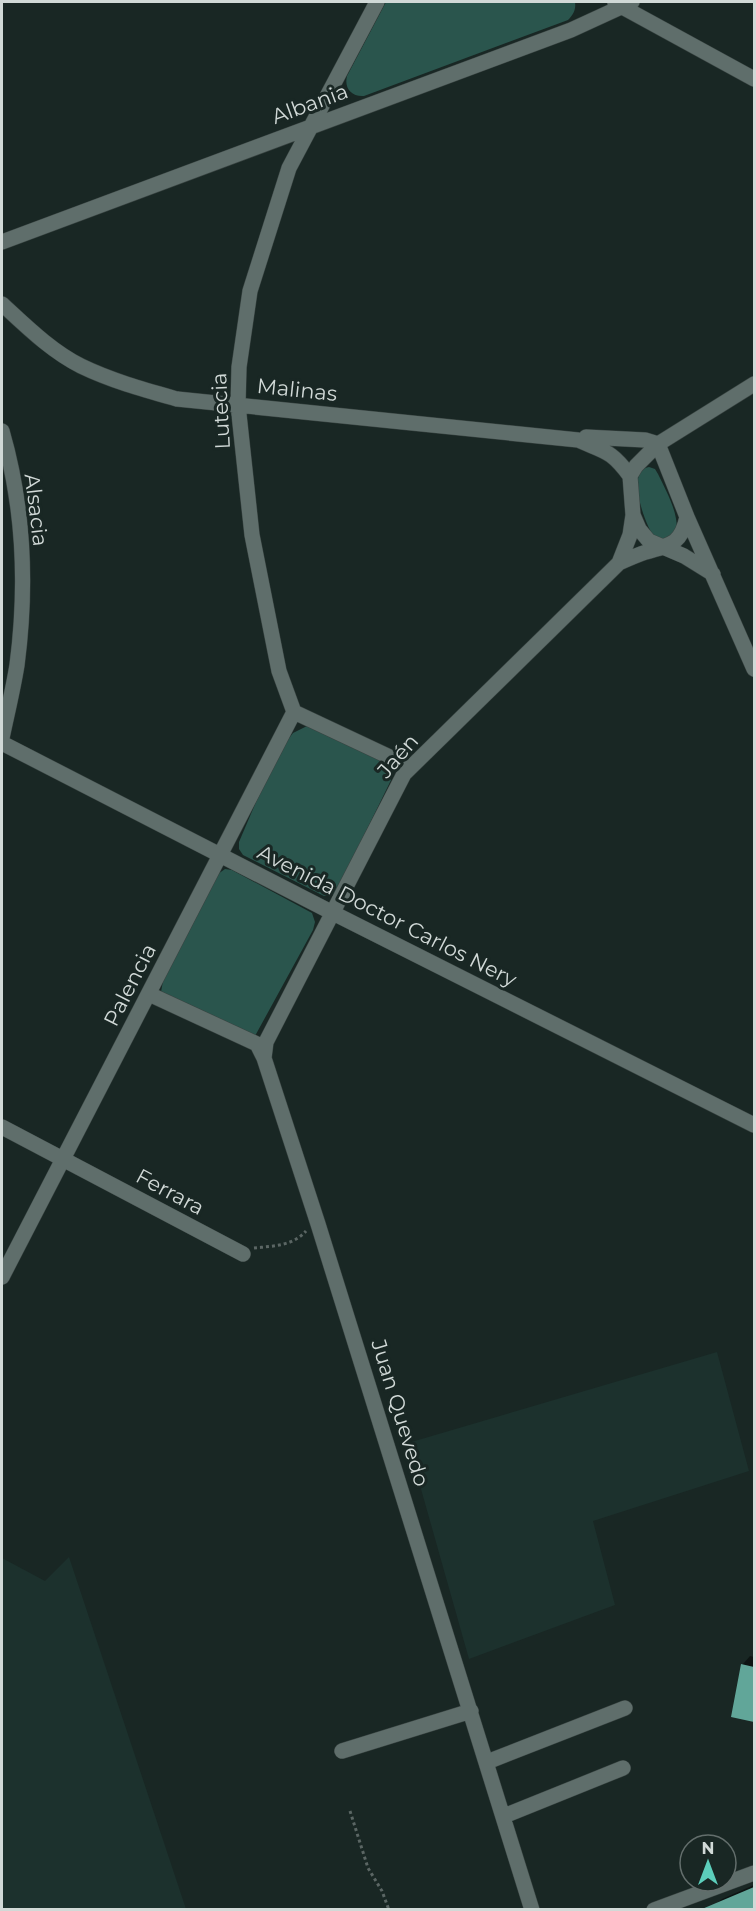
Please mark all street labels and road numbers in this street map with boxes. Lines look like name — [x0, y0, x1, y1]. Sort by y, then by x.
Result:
street label: Albania — [268, 78, 351, 129]
street label: Lutecia — [206, 372, 235, 450]
street label: Malinas — [256, 373, 338, 406]
street label: Alsacia — [20, 472, 53, 548]
street label: Jaén — [371, 729, 423, 783]
street label: Avenida Doctor Carlos Nery — [254, 839, 521, 992]
street label: Palencia — [98, 939, 161, 1030]
street label: Ferrara — [132, 1163, 209, 1220]
street label: Juan Quevedo — [366, 1336, 435, 1489]

